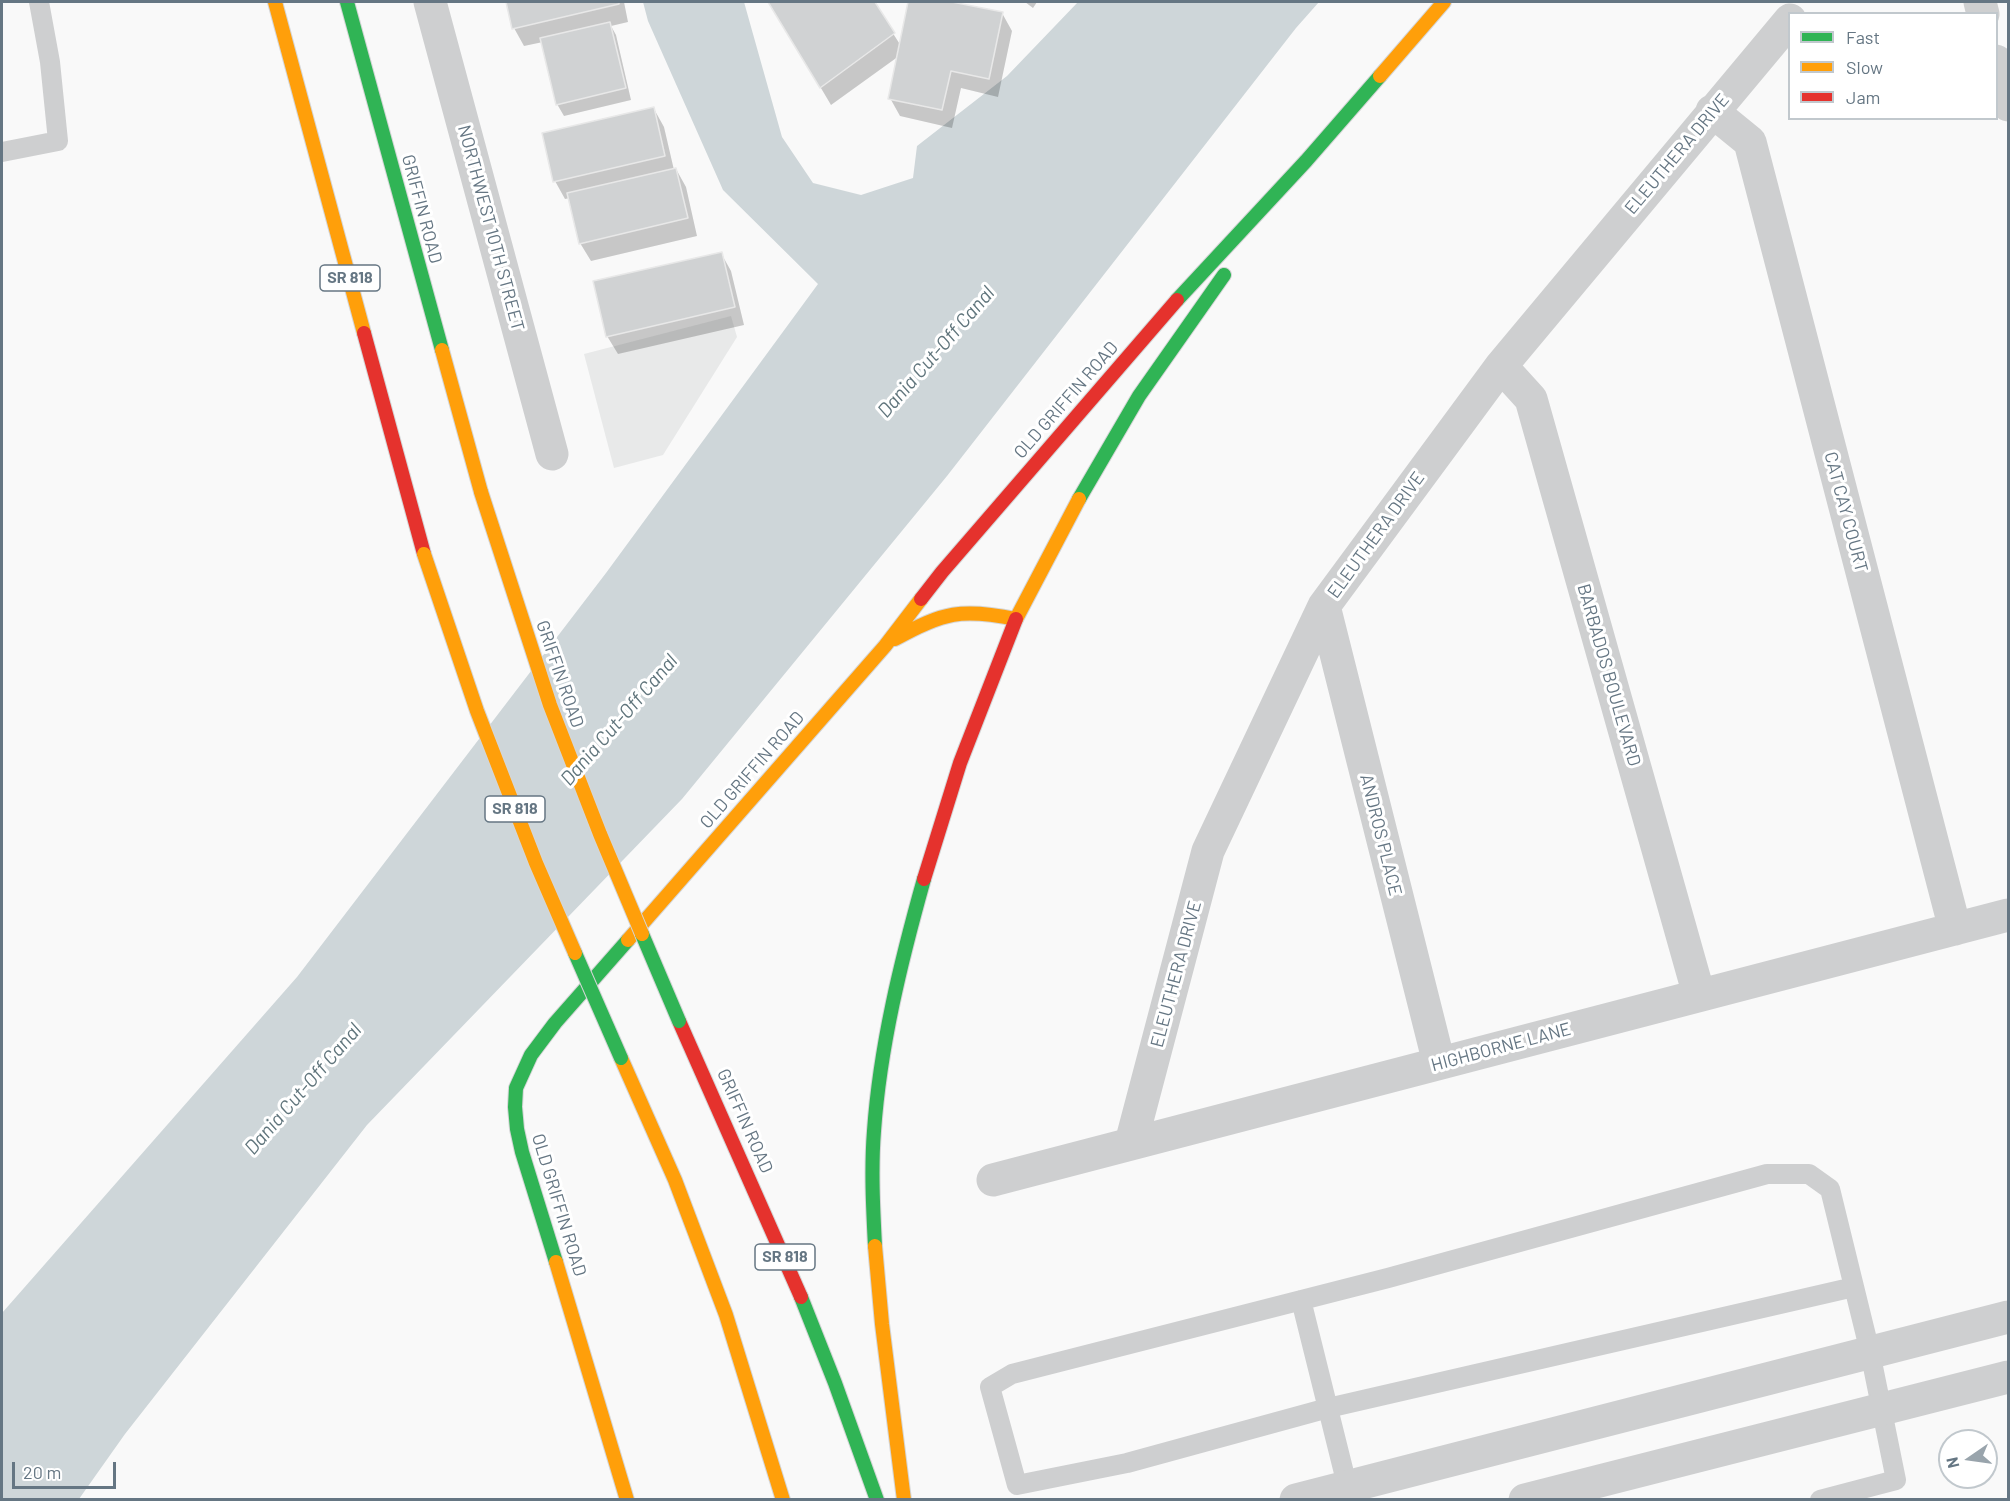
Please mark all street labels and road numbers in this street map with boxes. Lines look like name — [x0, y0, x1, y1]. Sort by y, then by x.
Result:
street label: ELEUTHERA DRIVE — [1620, 89, 1734, 219]
street label: NORTHWEST 10TH STREET — [453, 123, 529, 333]
street label: GRIFFIN ROAD — [397, 152, 447, 266]
road number: SR 818 — [320, 265, 380, 291]
street label: OLD GRIFFIN ROAD — [1009, 337, 1123, 463]
street label: CAT CAY COURT — [1820, 449, 1872, 575]
street label: ELEUTHERA DRIVE — [1323, 468, 1429, 602]
street label: BARBADOS BOULEVARD — [1573, 581, 1645, 769]
street label: GRIFFIN ROAD — [532, 618, 588, 730]
street label: OLD GRIFFIN ROAD — [695, 707, 809, 833]
street label: ANDROS PLACE — [1355, 772, 1407, 898]
road number: SR 818 — [485, 796, 545, 822]
street label: ELEUTHERA DRIVE — [1146, 898, 1206, 1050]
street label: HIGHBORNE LANE — [1429, 1018, 1573, 1076]
street label: GRIFFIN ROAD — [712, 1066, 778, 1176]
street label: OLD GRIFFIN ROAD — [527, 1131, 591, 1279]
road number: SR 818 — [755, 1244, 815, 1270]

